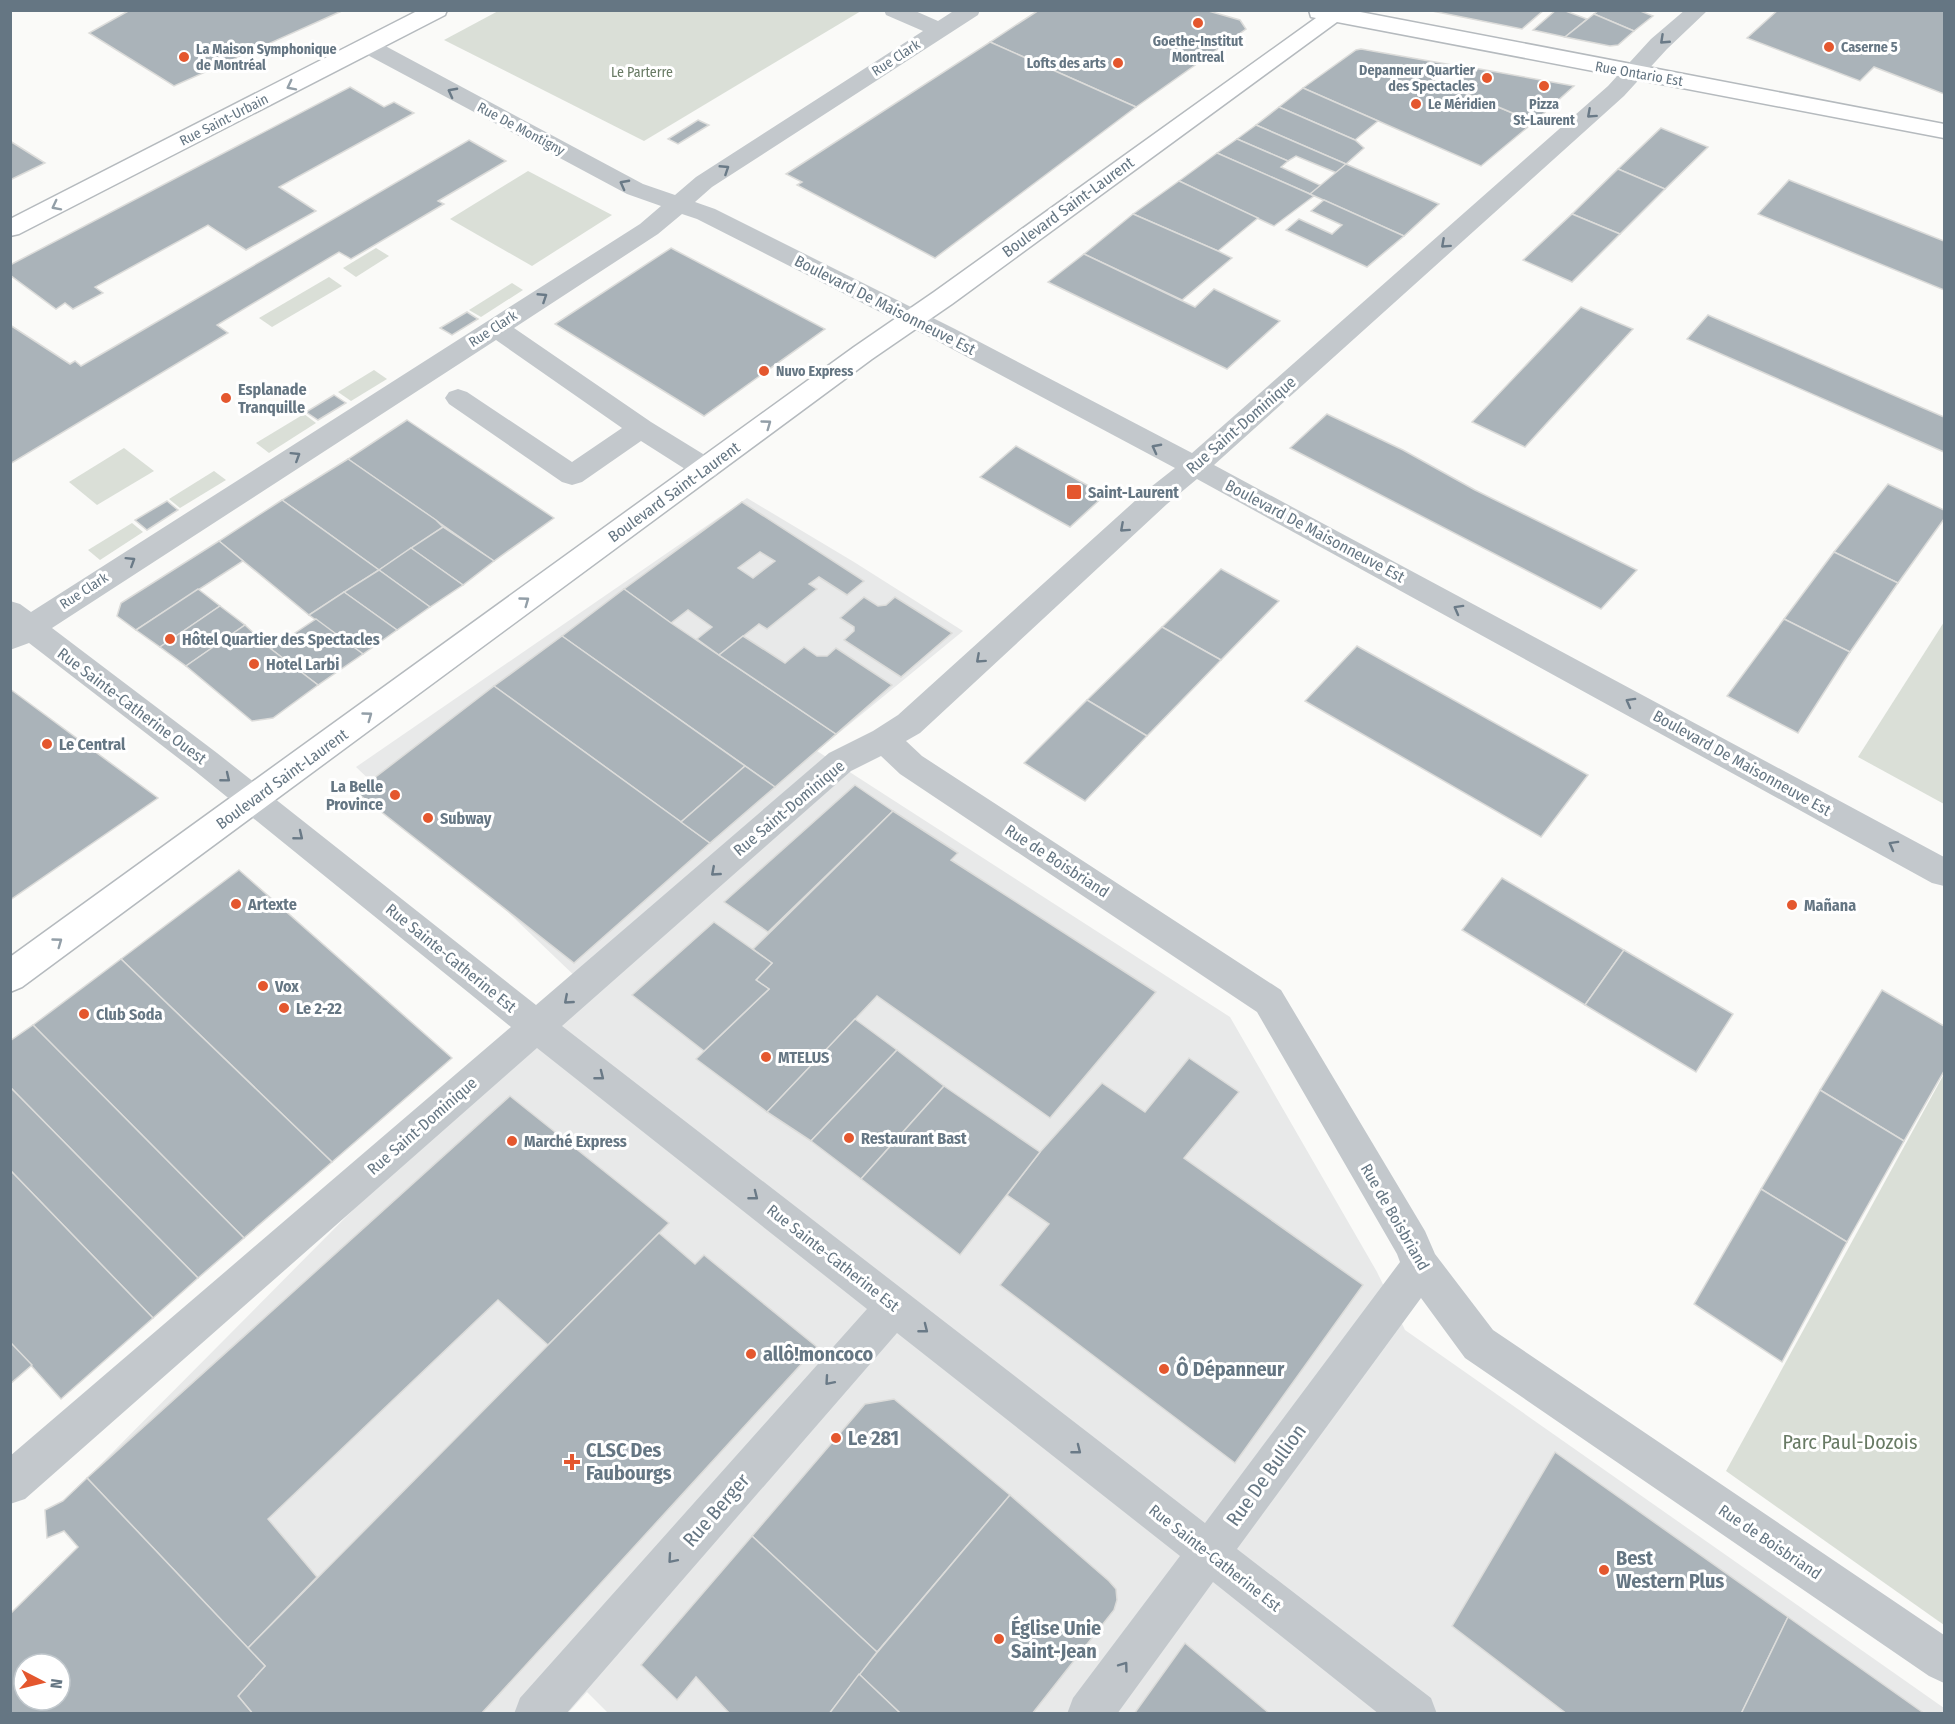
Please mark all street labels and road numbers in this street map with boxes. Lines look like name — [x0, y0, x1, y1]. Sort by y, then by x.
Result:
street label: Rue Clark — [869, 36, 924, 80]
street label: Rue Ontario Est — [1594, 58, 1685, 90]
street label: Rue Saint-Urbain — [177, 90, 271, 150]
street label: Rue De Montigny — [474, 99, 568, 159]
street label: Boulevard Saint-Laurent — [998, 152, 1138, 261]
street label: Boulevard De Maisonneuve Est — [791, 251, 979, 359]
street label: Rue Clark — [466, 307, 521, 351]
street label: Rue Saint-Dominique — [1182, 372, 1300, 478]
street label: Boulevard Saint-Laurent — [604, 437, 744, 546]
street label: Boulevard De Maisonneuve Est — [1222, 476, 1409, 587]
street label: Rue Clark — [57, 569, 112, 613]
street label: Rue Sainte-Catherine Ouest — [54, 644, 211, 769]
street label: Boulevard De Maisonneuve Est — [1650, 706, 1835, 820]
street label: Boulevard Saint-Laurent — [212, 724, 352, 833]
street label: Rue Saint-Dominique — [730, 756, 848, 860]
street label: Rue de Boisbriand — [1001, 820, 1113, 902]
street label: Rue Sainte-Catherine Est — [382, 900, 521, 1017]
street label: Rue Saint-Dominique — [363, 1073, 481, 1179]
street label: Rue de Boisbriand — [1357, 1160, 1433, 1274]
street label: Rue Sainte-Catherine Est — [763, 1201, 903, 1316]
street label: Rue De Bullion — [1221, 1419, 1311, 1531]
street label: Rue Berger — [678, 1468, 754, 1552]
street label: Rue Sainte-Catherine Est — [1145, 1501, 1285, 1616]
street label: Rue de Boisbriand — [1715, 1501, 1825, 1583]

